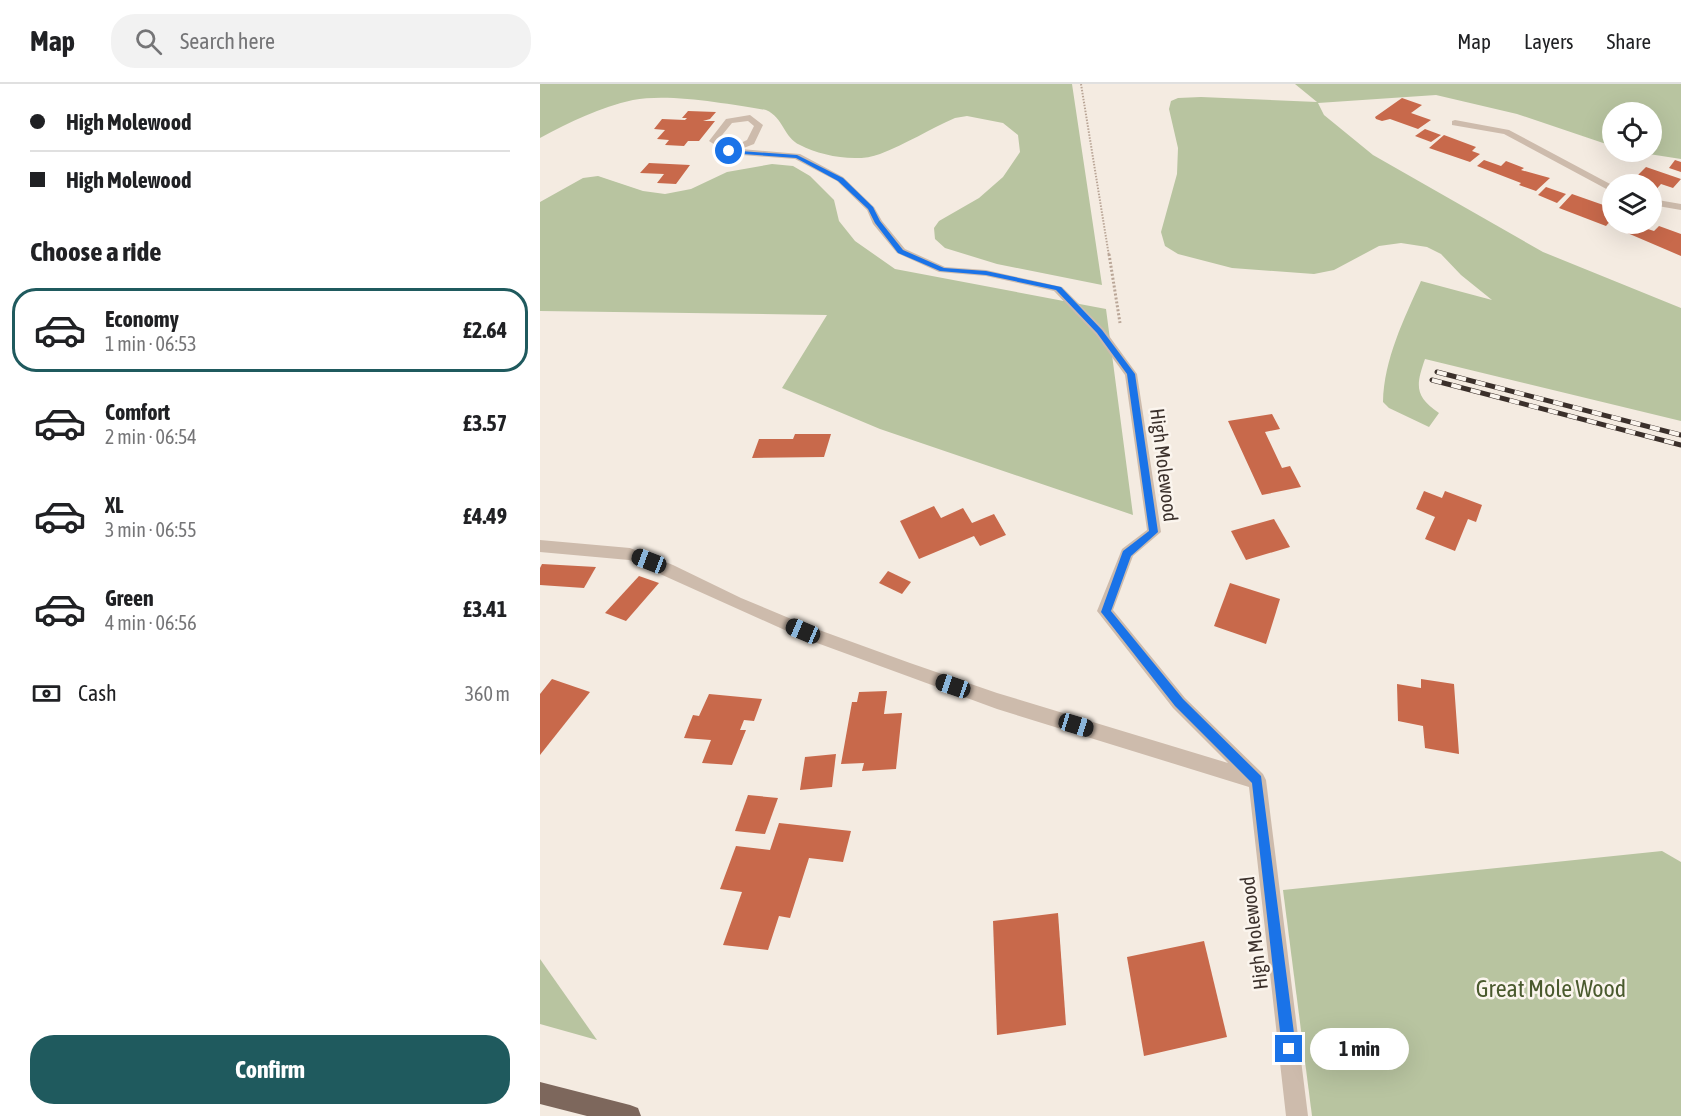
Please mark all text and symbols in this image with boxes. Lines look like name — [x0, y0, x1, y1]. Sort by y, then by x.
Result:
search box — [111, 14, 531, 68]
text: Map — [30, 25, 75, 57]
icon: search — [132, 25, 165, 58]
text: Search here — [180, 28, 275, 54]
text: Map — [1457, 29, 1491, 53]
text: Layers — [1524, 29, 1574, 53]
text: Share — [1607, 29, 1651, 53]
map controls — [1602, 102, 1662, 234]
button: locate — [1602, 102, 1662, 162]
text: High Molewood — [66, 109, 191, 135]
route start — [715, 137, 742, 164]
text: High Molewood — [66, 167, 191, 193]
button: layers — [1602, 174, 1662, 234]
text: Choose a ride — [30, 236, 162, 267]
icon: car — [33, 303, 87, 357]
text: Economy — [105, 306, 179, 332]
text: £2.64 — [463, 317, 507, 343]
text: 1 min · 06:53 — [105, 332, 197, 355]
icon: car — [33, 396, 87, 450]
text: Comfort — [105, 399, 170, 425]
street label: High Molewood — [1146, 407, 1183, 523]
text: £3.57 — [463, 410, 507, 436]
text: 2 min · 06:54 — [105, 425, 197, 448]
icon: car — [33, 489, 87, 543]
text: XL — [105, 492, 123, 518]
text: £4.49 — [463, 503, 507, 529]
text: 3 min · 06:55 — [105, 518, 197, 541]
car — [629, 546, 669, 576]
icon: car — [33, 582, 87, 636]
text: Green — [105, 585, 154, 611]
text: £3.41 — [463, 596, 507, 622]
text: 4 min · 06:56 — [105, 611, 197, 634]
car — [783, 616, 823, 646]
car — [933, 672, 973, 700]
icon: cash — [30, 677, 63, 710]
text: Cash — [78, 680, 117, 706]
text: 360 m — [465, 682, 510, 705]
car — [1056, 711, 1096, 739]
street label: High Molewood — [1235, 875, 1272, 991]
park label: Great Mole Wood — [1476, 975, 1626, 1002]
callout: 1 min — [1310, 1028, 1409, 1070]
button: Confirm — [30, 1035, 510, 1104]
route end — [1275, 1035, 1302, 1062]
text: 1 min — [1339, 1037, 1380, 1060]

